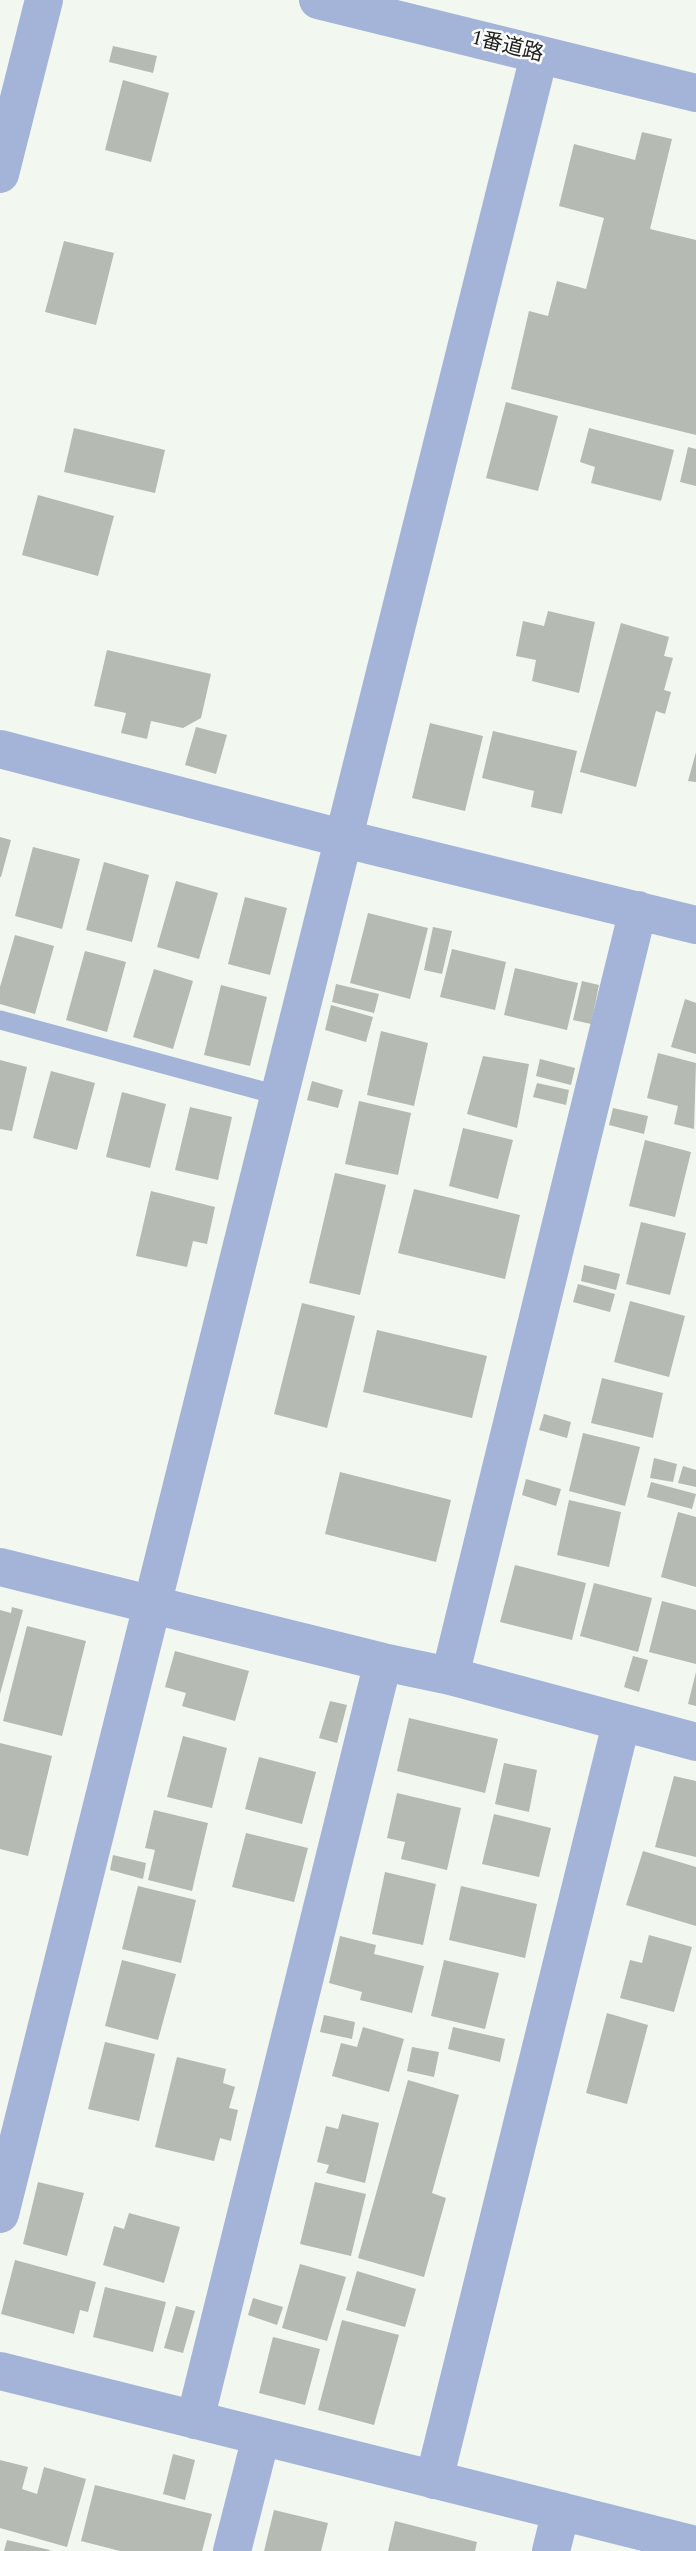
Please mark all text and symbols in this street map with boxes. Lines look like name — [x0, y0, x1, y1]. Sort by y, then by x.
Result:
street label: 1番道路 — [468, 27, 546, 69]

